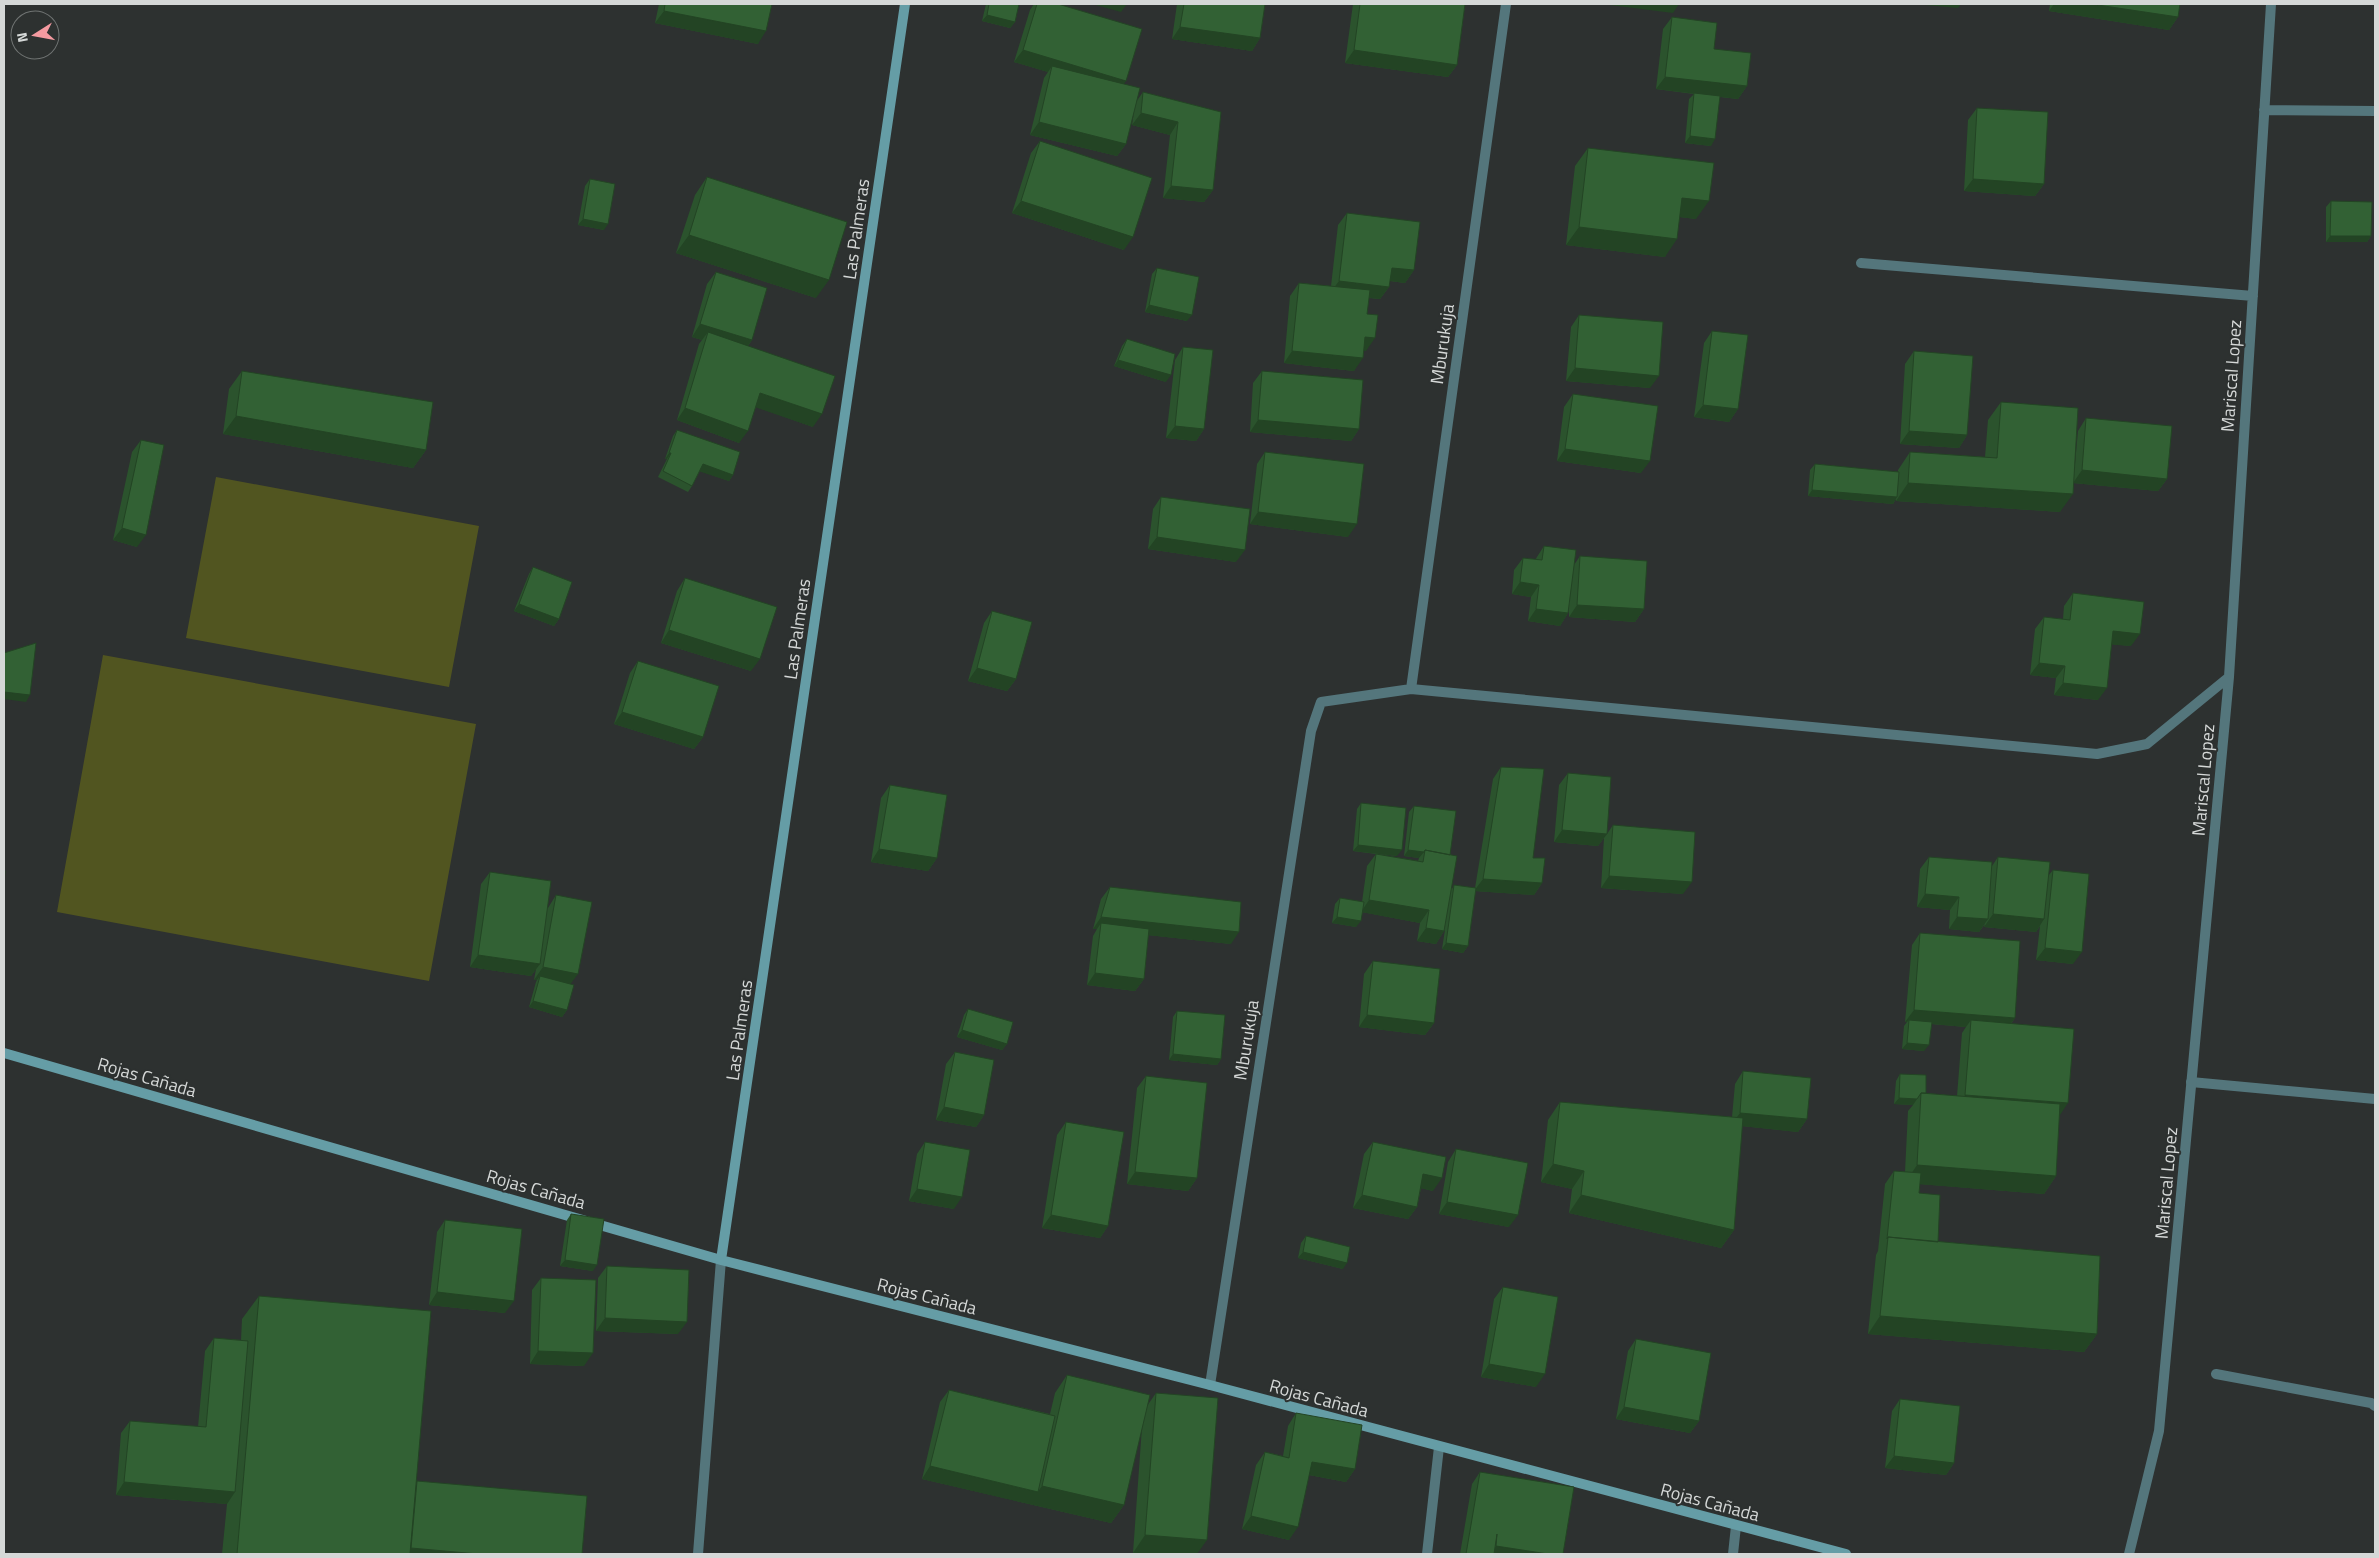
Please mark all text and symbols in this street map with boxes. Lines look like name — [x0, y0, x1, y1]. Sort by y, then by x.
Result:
north arrow — [10, 10, 60, 60]
text: N — [11, 31, 33, 44]
street label: Las Palmeras — [836, 177, 876, 281]
street label: Mburukuja — [1423, 302, 1461, 386]
street label: Mariscal Lopez — [2214, 319, 2248, 433]
street label: Las Palmeras — [777, 577, 817, 681]
street label: Mariscal Lopez — [2185, 723, 2221, 837]
street label: Las Palmeras — [719, 978, 759, 1082]
street label: Mburukuja — [1226, 998, 1266, 1082]
street label: Rojas Cañada — [94, 1050, 200, 1104]
street label: Mariscal Lopez — [2148, 1126, 2184, 1240]
street label: Rojas Cañada — [483, 1162, 589, 1216]
street label: Rojas Cañada — [874, 1271, 980, 1321]
street label: Rojas Cañada — [1266, 1372, 1372, 1424]
street label: Rojas Cañada — [1657, 1476, 1763, 1528]

